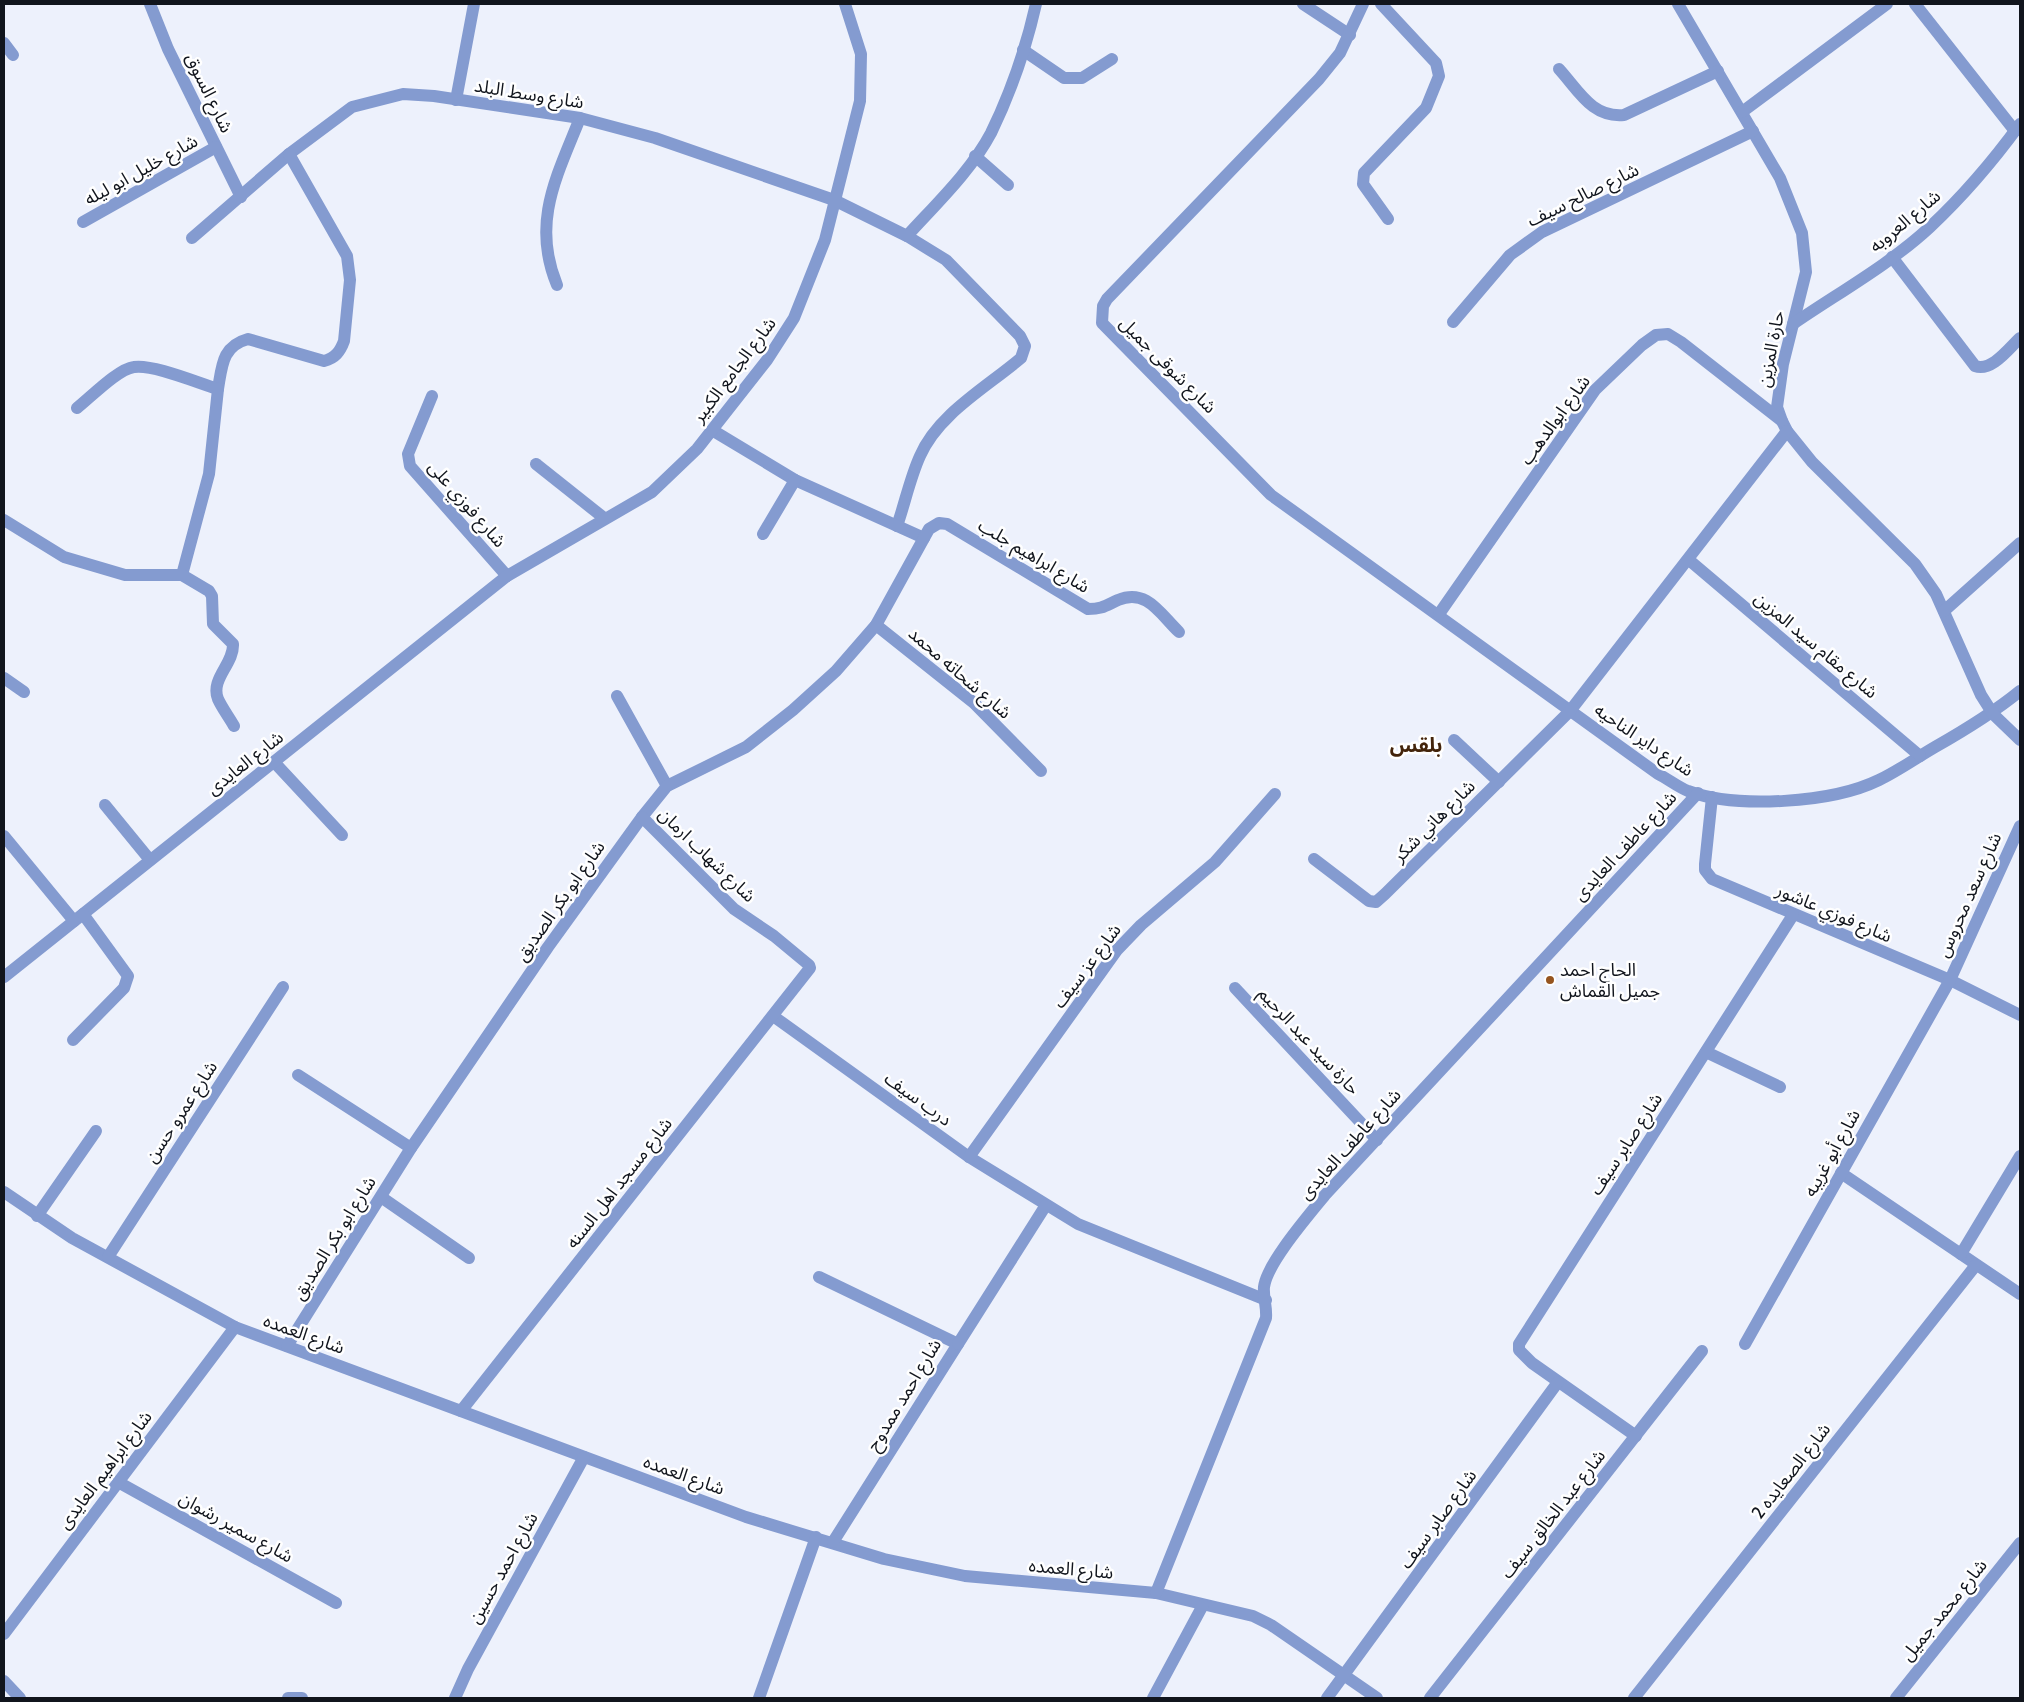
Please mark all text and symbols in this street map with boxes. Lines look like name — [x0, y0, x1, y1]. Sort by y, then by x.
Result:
street label: شارع السوق — [178, 50, 238, 138]
street label: شارع وسط البلد — [472, 74, 585, 116]
street label: شارع خليل ابو ليله — [80, 130, 203, 213]
street label: شارع صالح سيف — [1524, 158, 1644, 234]
street label: شارع العروبه — [1865, 185, 1947, 259]
street label: حارة المزين — [1753, 309, 1789, 389]
street label: شارع شوقى جميل — [1113, 312, 1221, 420]
street label: شارع الجامع الكبير — [687, 313, 783, 430]
street label: شارع ابوالدهب — [1515, 371, 1597, 471]
street label: شارع فوزي على — [421, 456, 511, 554]
street label: شارع ابراهيم جلب — [973, 514, 1094, 600]
street label: شارع مقام سيد المزين — [1748, 587, 1882, 705]
street label: شارع شحاته محمد — [902, 622, 1016, 726]
street label: شارع داير الناحيه — [1588, 699, 1698, 784]
street label: شارع العايدى — [202, 726, 290, 802]
district label: بلقس — [1390, 733, 1442, 757]
street label: شارع هاني شكر — [1388, 775, 1482, 870]
street label: شارع عاطف العايدى — [1569, 787, 1684, 907]
street label: شارع شهاب ارمان — [652, 803, 760, 909]
street label: شارع سعد محروس — [1932, 829, 2009, 962]
street label: شارع ابو بكر الصديق — [510, 837, 612, 967]
street label: شارع فوزي عاشور — [1771, 878, 1895, 950]
street label: شارع عز سيف — [1048, 919, 1128, 1014]
place label: الحاج احمد جميل القماش — [1560, 959, 1660, 1002]
marker: الحاج احمد جميل القماش — [1544, 974, 1556, 986]
street label: حارة سيد عبد الرحيم — [1252, 983, 1365, 1101]
street label: شارع عمرو حسن — [140, 1057, 225, 1169]
street label: درب سيف — [880, 1067, 956, 1131]
street label: شارع عاطف العايدى — [1294, 1084, 1408, 1206]
street label: شارع صابر سيف — [1585, 1089, 1670, 1201]
street label: شارع أبو غريبه — [1799, 1105, 1868, 1202]
street label: شارع مسجد اهل السنه — [561, 1113, 679, 1255]
street label: شارع ابو بكر الصديق — [287, 1172, 383, 1305]
street label: شارع العمده — [259, 1309, 348, 1362]
street label: شارع احمد ممدوح — [862, 1335, 949, 1457]
street label: شارع ابراهيم العايدى — [53, 1406, 159, 1535]
street label: شارع الصعايده 2 — [1747, 1419, 1838, 1525]
street label: شارع عبد الخالق سيف — [1496, 1445, 1613, 1585]
street label: شارع العمده — [639, 1450, 728, 1503]
street label: شارع صابر سيف — [1395, 1465, 1484, 1575]
street label: شارع سمير رشوان — [174, 1487, 297, 1570]
street label: شارع احمد حسين — [463, 1509, 545, 1629]
street label: شارع العمده — [1028, 1554, 1114, 1587]
street label: شارع محمد جميل — [1896, 1555, 1994, 1667]

